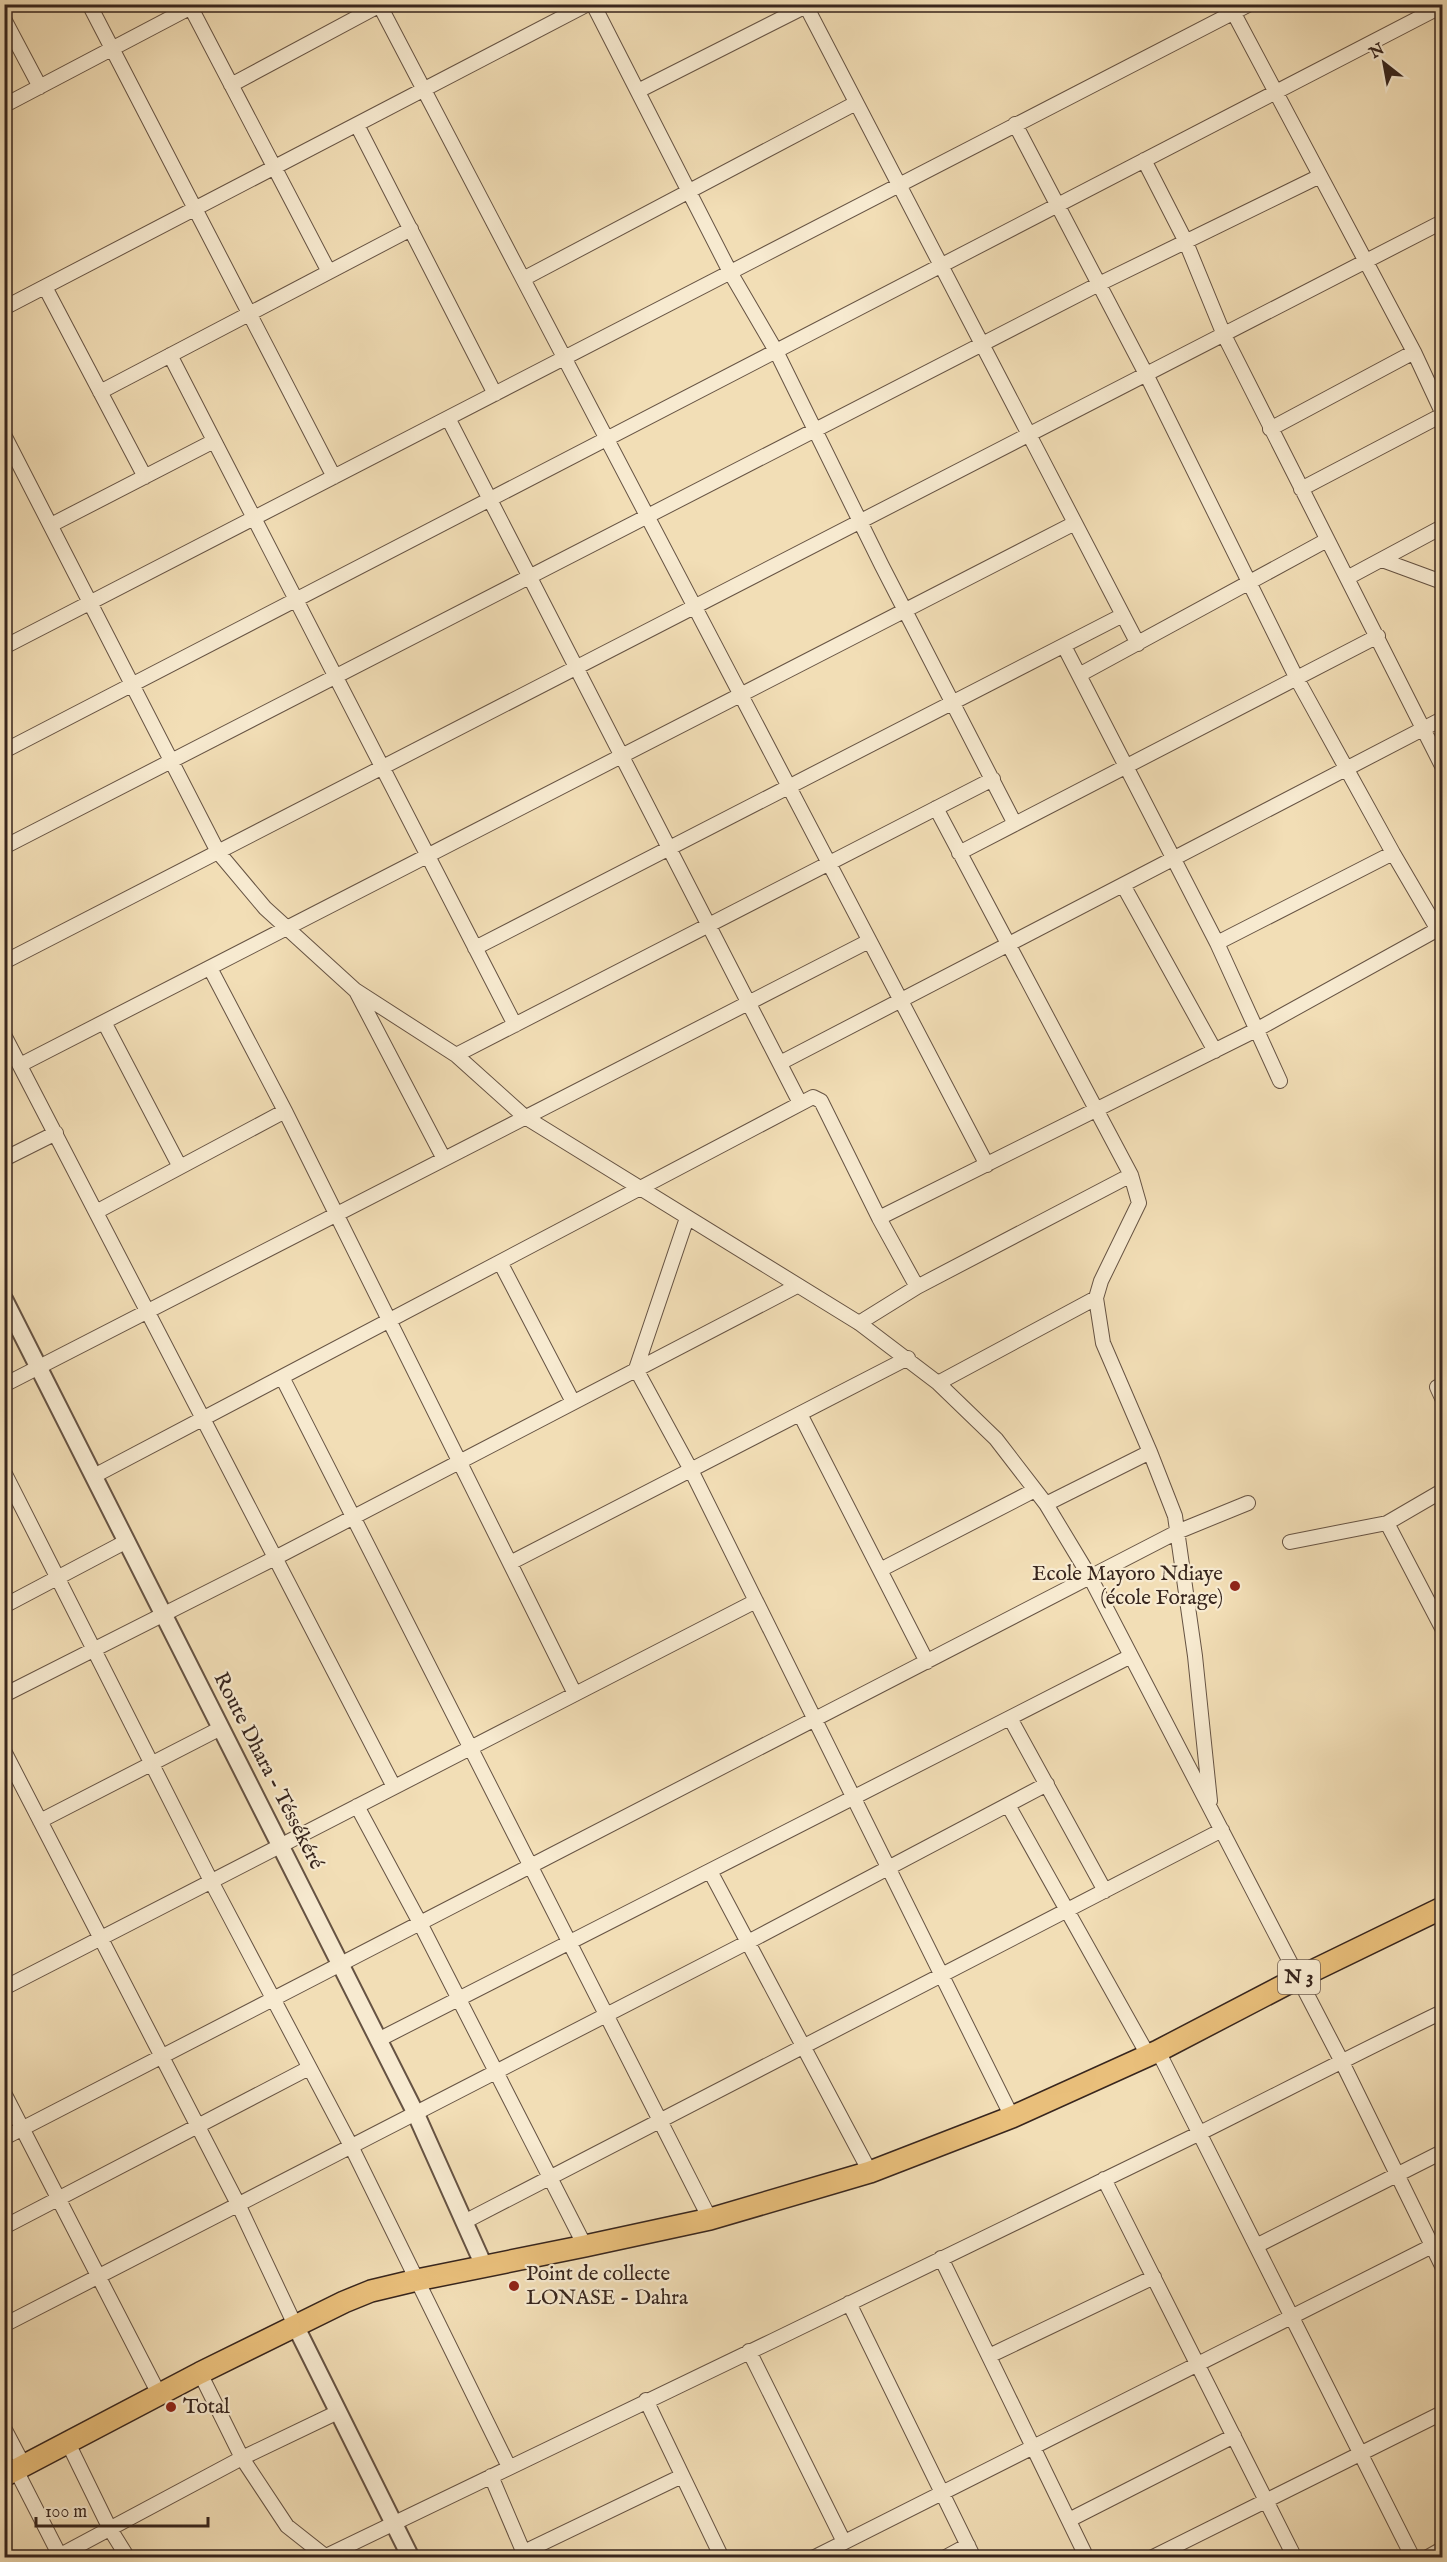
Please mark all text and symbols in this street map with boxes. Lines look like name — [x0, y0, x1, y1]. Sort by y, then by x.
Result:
north arrow — [1354, 33, 1414, 93]
text: N — [1365, 40, 1389, 65]
place label: Ecole Mayoro Ndiaye (école Forage) — [1032, 1561, 1223, 1612]
marker: Ecole Mayoro Ndiaye (école Forage) — [1228, 1579, 1242, 1593]
street label: Route Dhara - Téssékéré — [207, 1668, 330, 1874]
road number: N 3 — [1278, 1960, 1320, 1994]
place label: Point de collecte LONASE - Dahra — [526, 2261, 689, 2312]
marker: Point de collecte LONASE - Dahra — [507, 2279, 521, 2293]
place label: Total — [183, 2394, 230, 2421]
marker: Total — [164, 2400, 178, 2414]
scale bar — [36, 2490, 208, 2528]
text: 100 m — [45, 2501, 87, 2524]

